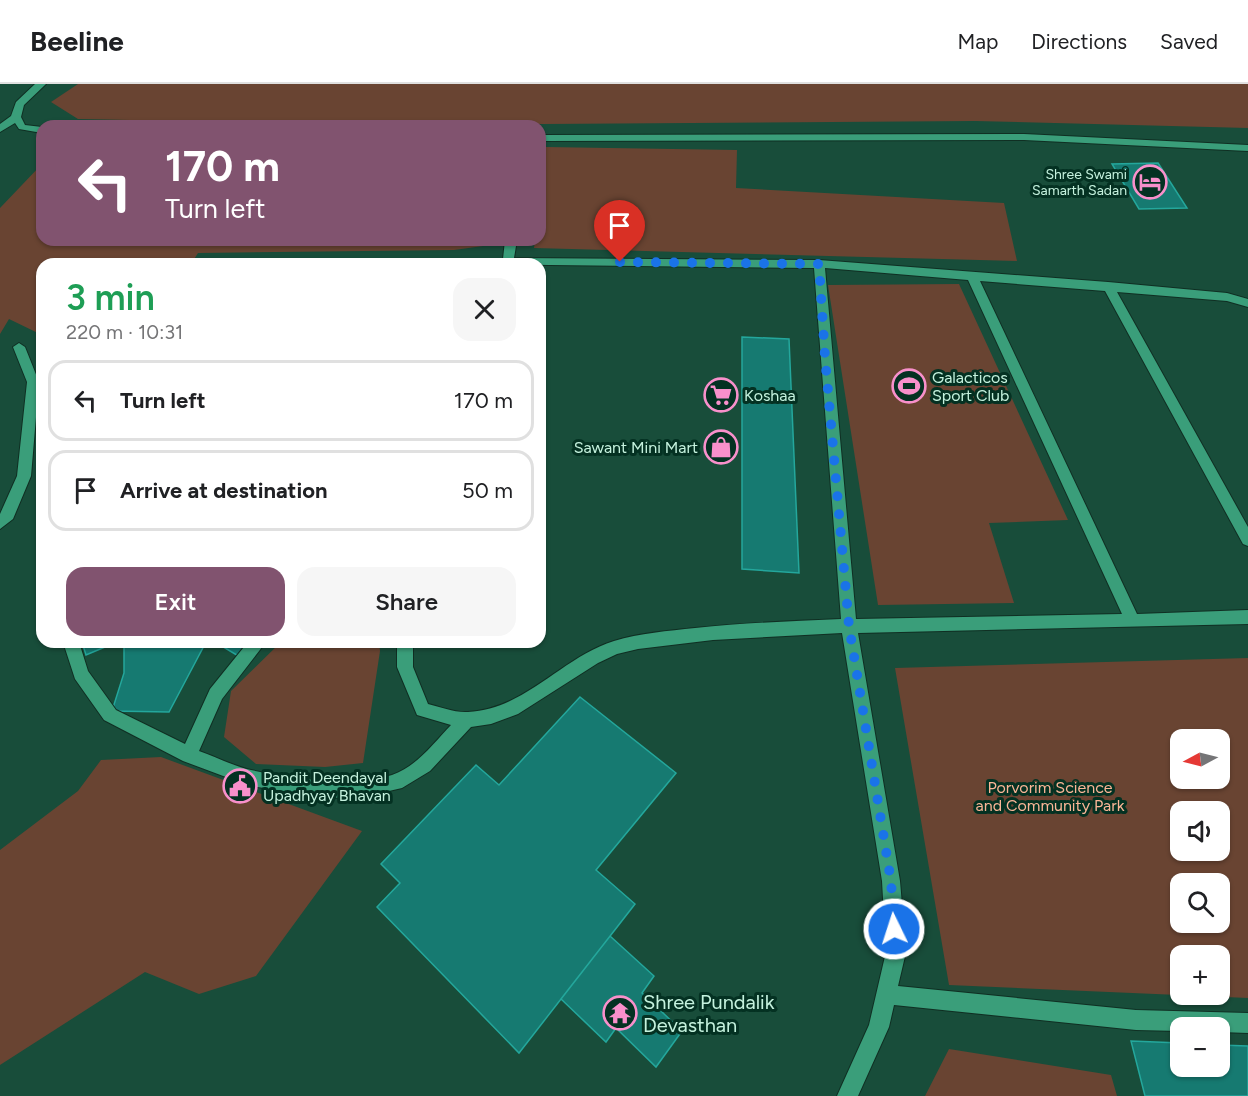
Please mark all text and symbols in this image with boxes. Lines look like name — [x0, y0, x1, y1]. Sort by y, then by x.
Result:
text: Beeline — [30, 24, 124, 58]
text: Map — [957, 29, 998, 54]
text: Directions — [1031, 29, 1127, 54]
text: Saved — [1160, 29, 1218, 54]
text: 170 m — [165, 141, 280, 192]
icon: left — [66, 144, 144, 222]
hotel icon: Shree Swami Samarth Sadan — [1132, 164, 1168, 200]
place label: Shree Swami Samarth Sadan — [1032, 166, 1127, 199]
text: Turn left — [165, 192, 265, 225]
pin — [594, 200, 645, 262]
icon: arrive — [603, 209, 636, 242]
text: 3 min — [66, 276, 155, 319]
button: close — [453, 278, 516, 341]
text: 220 m · 10:31 — [66, 320, 183, 344]
sports icon: Galacticos Sport Club — [891, 368, 927, 404]
place label: Galacticos Sport Club — [932, 368, 1009, 405]
supermarket icon: Koshaa — [703, 377, 739, 413]
icon: left — [69, 384, 102, 417]
place label: Koshaa — [744, 386, 796, 405]
text: Turn left — [120, 387, 206, 414]
text: 170 m — [454, 387, 513, 414]
shop icon: Sawant Mini Mart — [703, 429, 739, 465]
place label: Sawant Mini Mart — [574, 438, 698, 457]
icon: arrive — [69, 474, 102, 507]
text: Arrive at destination — [120, 477, 328, 504]
text: 50 m — [462, 477, 513, 504]
button: Exit — [66, 567, 285, 636]
button: Share — [297, 567, 516, 636]
north arrow — [1170, 729, 1230, 789]
map controls — [1170, 729, 1230, 1077]
public building icon: Pandit Deendayal Upadhyay Bhavan — [222, 768, 258, 804]
place label: Pandit Deendayal Upadhyay Bhavan — [263, 768, 391, 805]
park label: Porvorim Science and Community Park — [976, 778, 1125, 815]
button: sound — [1170, 801, 1230, 861]
button: search — [1170, 873, 1230, 933]
position arrow — [862, 897, 926, 961]
button: + — [1170, 945, 1230, 1005]
place label: Shree Pundalik Devasthan — [643, 990, 775, 1037]
temple icon: Shree Pundalik Devasthan — [602, 995, 638, 1031]
button: − — [1170, 1017, 1230, 1077]

